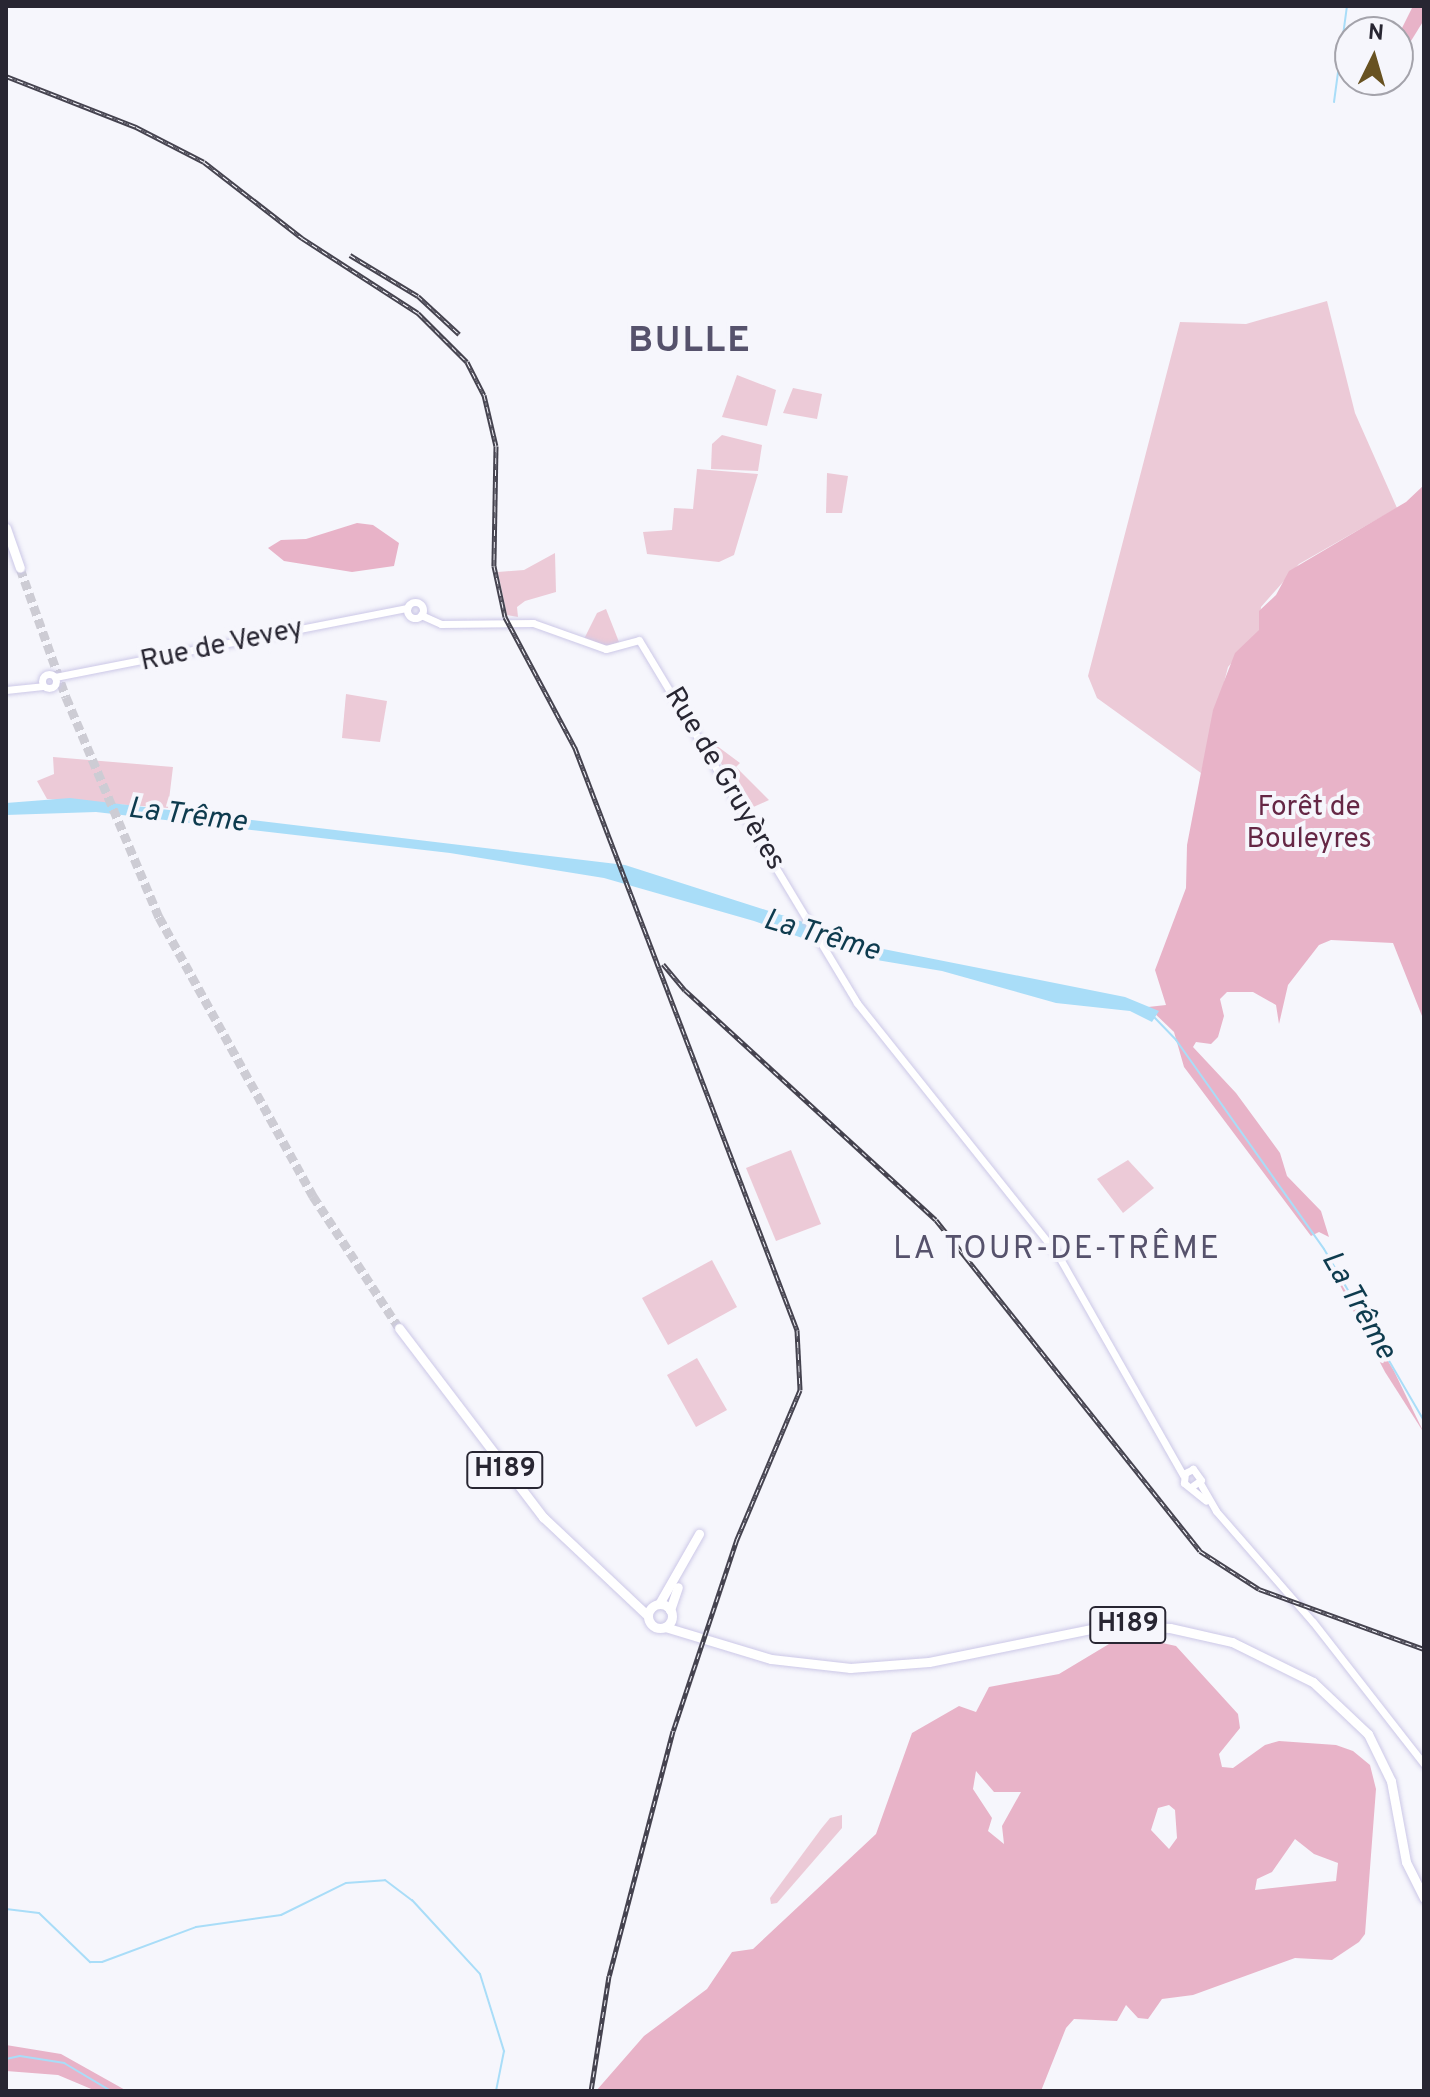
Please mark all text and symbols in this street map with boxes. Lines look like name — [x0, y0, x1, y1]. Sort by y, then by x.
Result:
north arrow — [1334, 16, 1414, 96]
text: N — [1367, 19, 1385, 48]
district label: BULLE — [628, 321, 752, 365]
street label: Rue de Vevey — [137, 612, 307, 680]
street label: Rue de Gruyères — [656, 682, 792, 876]
park label: Forêt de Bouleyres — [1246, 791, 1372, 857]
water label: La Trême — [125, 792, 249, 842]
water label: La Trême — [758, 903, 884, 971]
district label: LA TOUR-DE-TRÊME — [892, 1231, 1222, 1269]
water label: La Trême — [1311, 1245, 1403, 1367]
road number: H189 — [465, 1448, 545, 1492]
road number: H189 — [1088, 1603, 1168, 1647]

